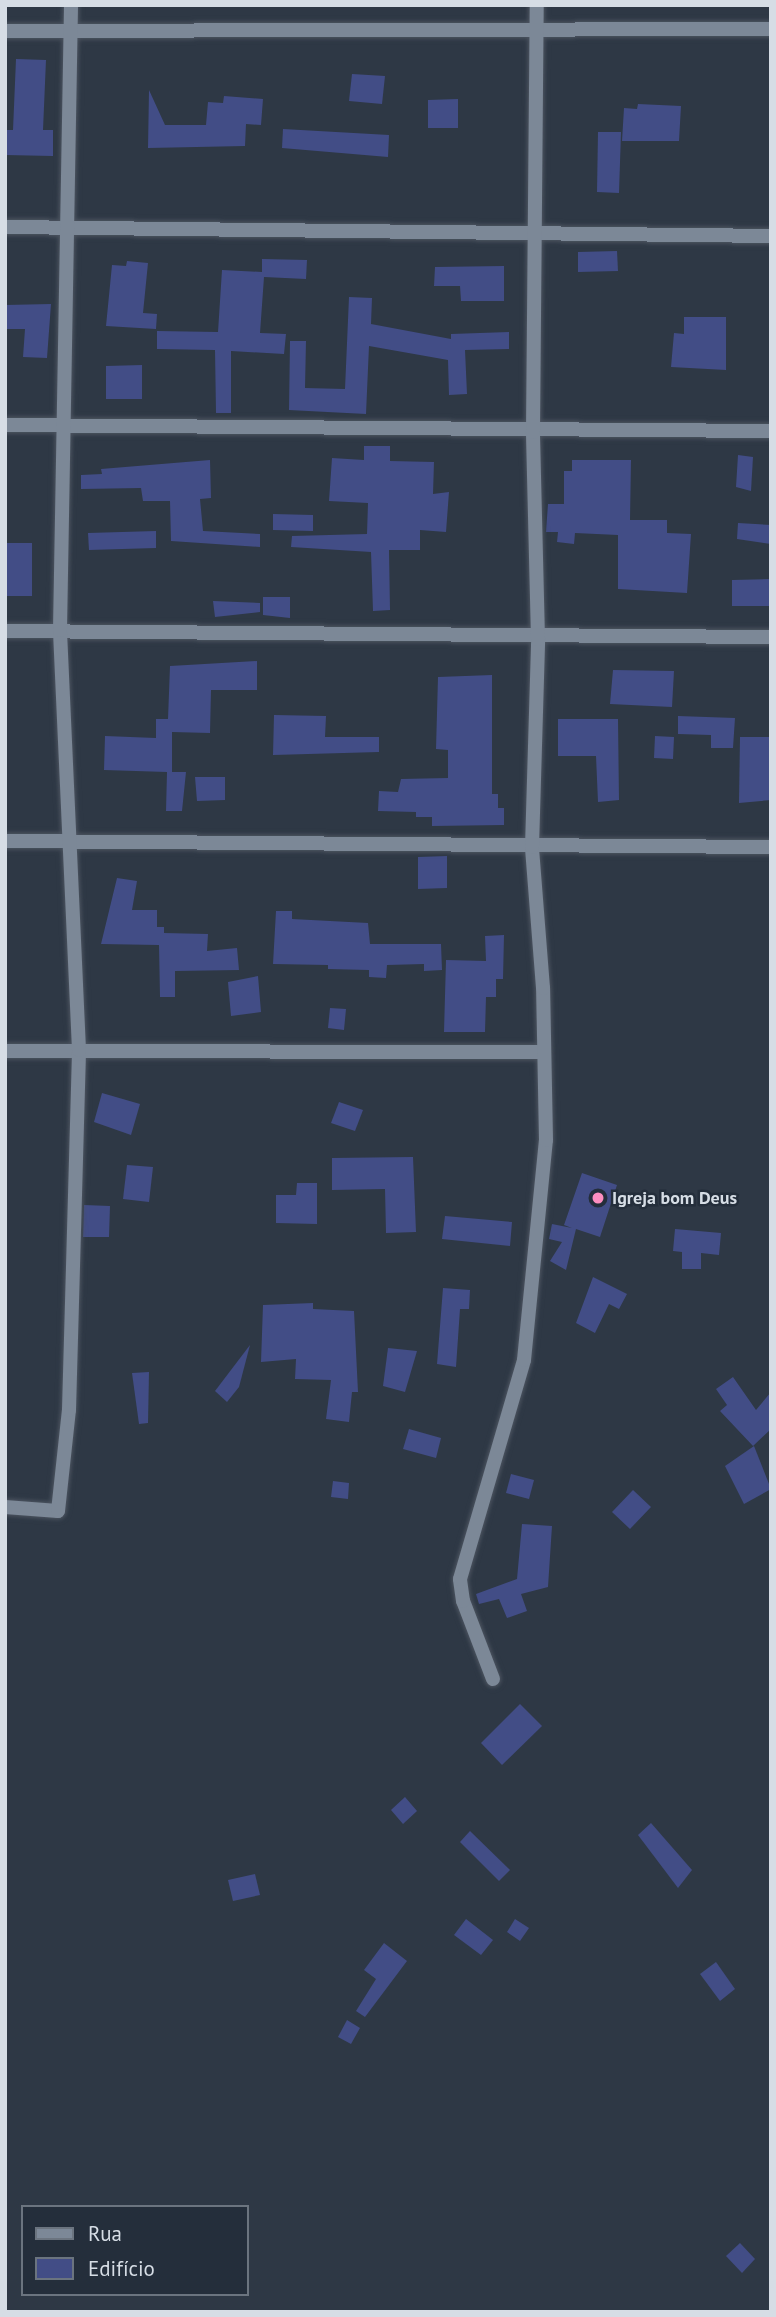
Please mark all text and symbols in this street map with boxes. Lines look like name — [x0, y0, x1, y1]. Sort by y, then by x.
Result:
place label: Igreja bom Deus — [612, 1187, 737, 1209]
marker: Igreja bom Deus — [590, 1190, 606, 1206]
legend — [21, 2205, 248, 2296]
text: Rua — [88, 2220, 122, 2247]
text: Edifício — [88, 2255, 155, 2282]

